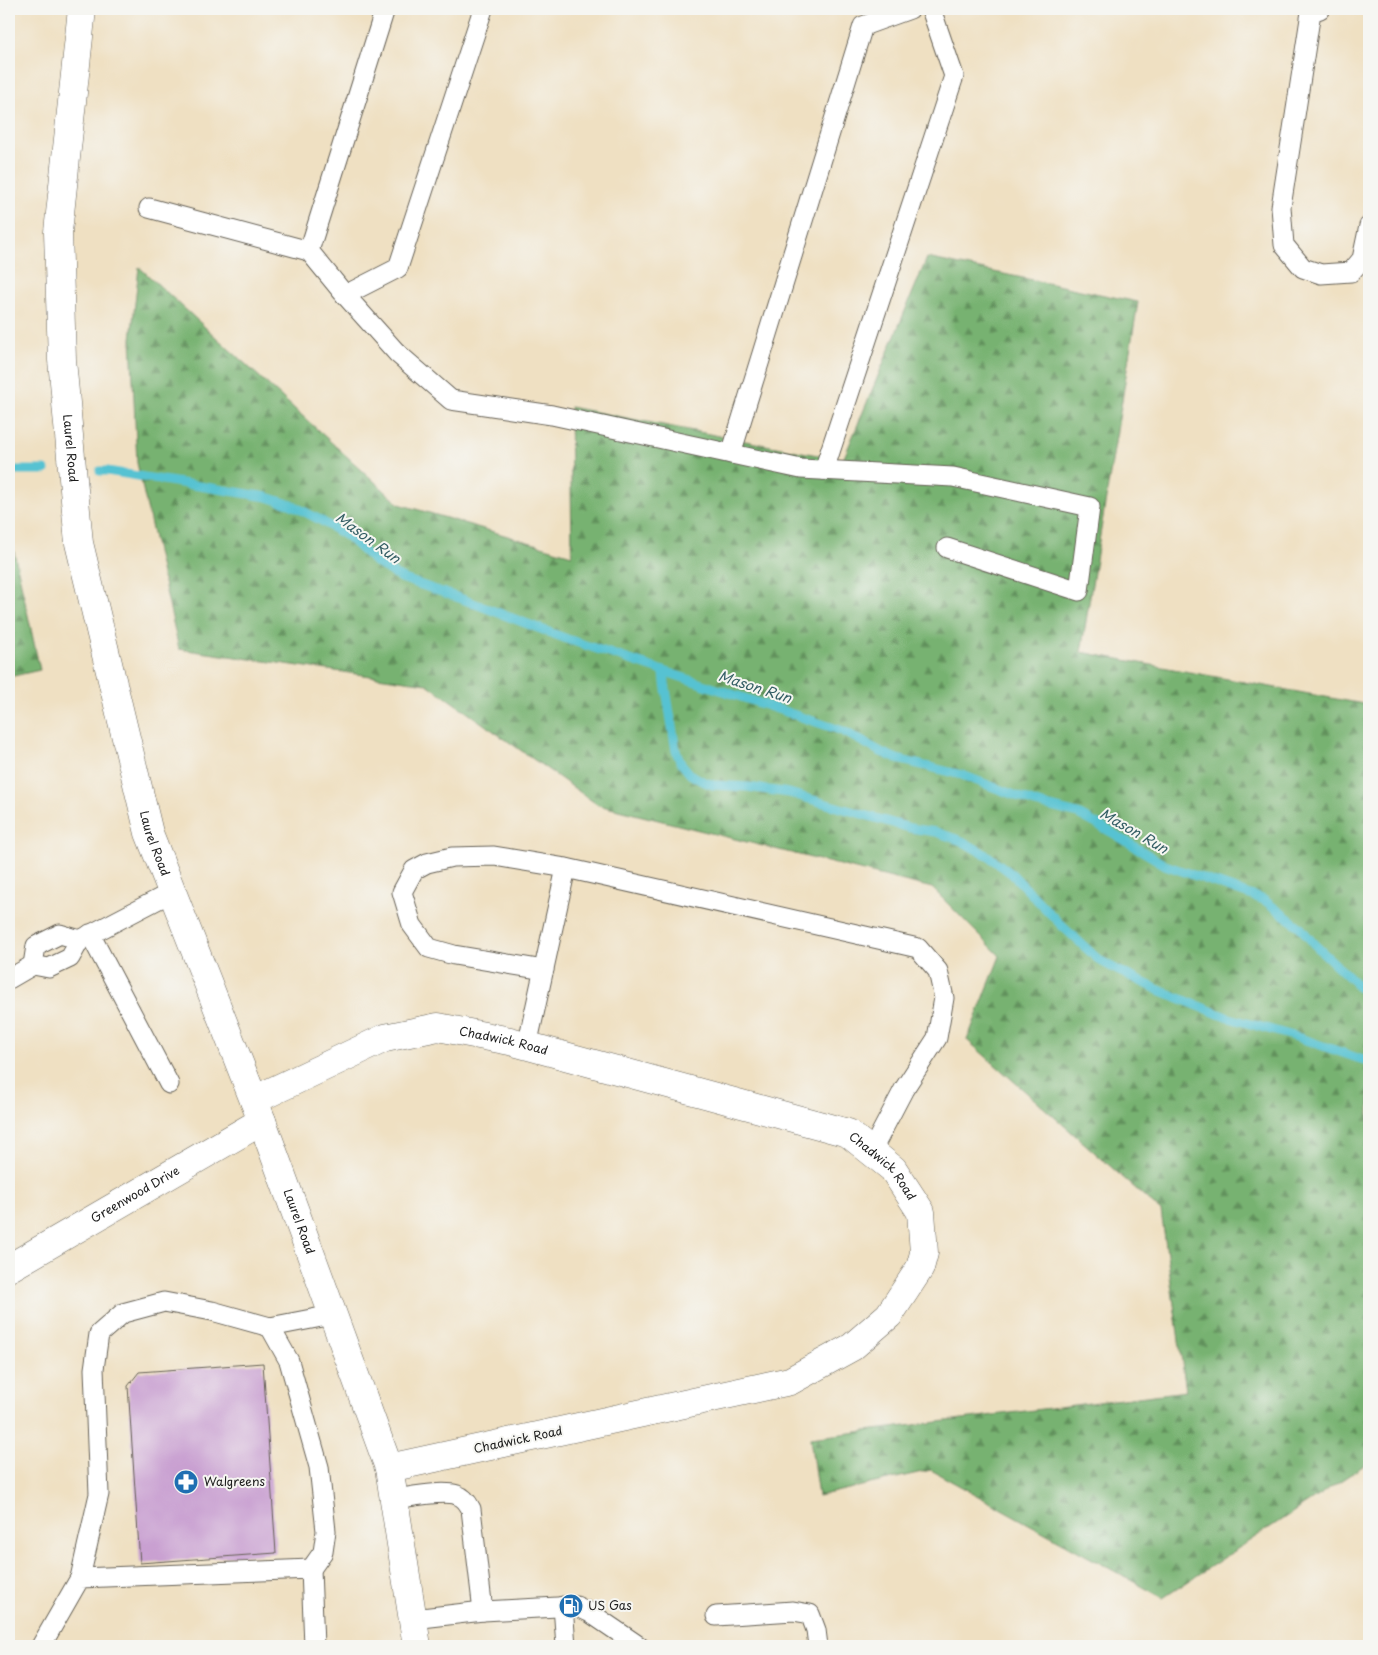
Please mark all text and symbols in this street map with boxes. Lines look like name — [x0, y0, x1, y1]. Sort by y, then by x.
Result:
street label: Laurel Road — [59, 413, 83, 483]
water label: Mason Run — [332, 507, 405, 569]
water label: Mason Run — [716, 665, 795, 708]
water label: Mason Run — [1096, 803, 1173, 859]
street label: Laurel Road — [136, 809, 175, 879]
street label: Chadwick Road — [458, 1021, 550, 1059]
street label: Chadwick Road — [845, 1127, 921, 1204]
street label: Greenwood Drive — [87, 1161, 183, 1227]
street label: Laurel Road — [280, 1186, 320, 1257]
street label: Chadwick Road — [472, 1421, 564, 1457]
pharmacy icon: Walgreens — [173, 1469, 199, 1495]
place label: Walgreens — [204, 1472, 265, 1490]
fuel station icon: US Gas — [558, 1593, 584, 1619]
place label: US Gas — [588, 1596, 632, 1614]

